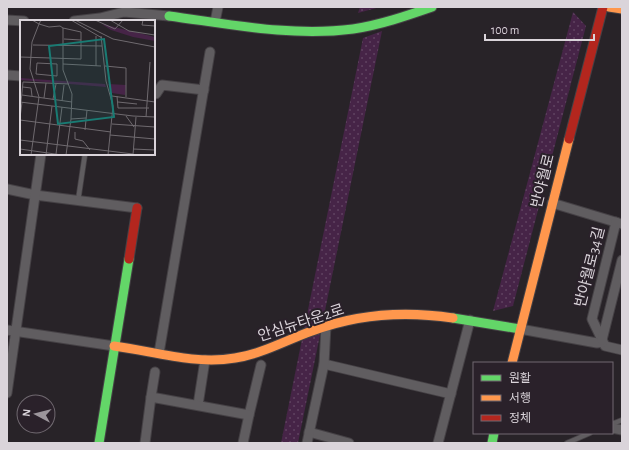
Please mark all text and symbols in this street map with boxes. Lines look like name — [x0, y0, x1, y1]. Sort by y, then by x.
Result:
scale bar — [485, 16, 594, 42]
inset map — [20, 20, 155, 155]
text: 100 m — [491, 24, 519, 36]
street label: 반야월로 — [528, 152, 557, 210]
street label: 반야월로34길 — [572, 225, 607, 309]
street label: 안심뉴타운2로 — [256, 301, 346, 344]
legend — [473, 362, 613, 434]
text: 원활 — [509, 372, 531, 384]
text: 서행 — [509, 392, 531, 404]
north arrow — [16, 394, 56, 434]
text: N — [21, 408, 32, 417]
text: 정체 — [509, 412, 531, 424]

